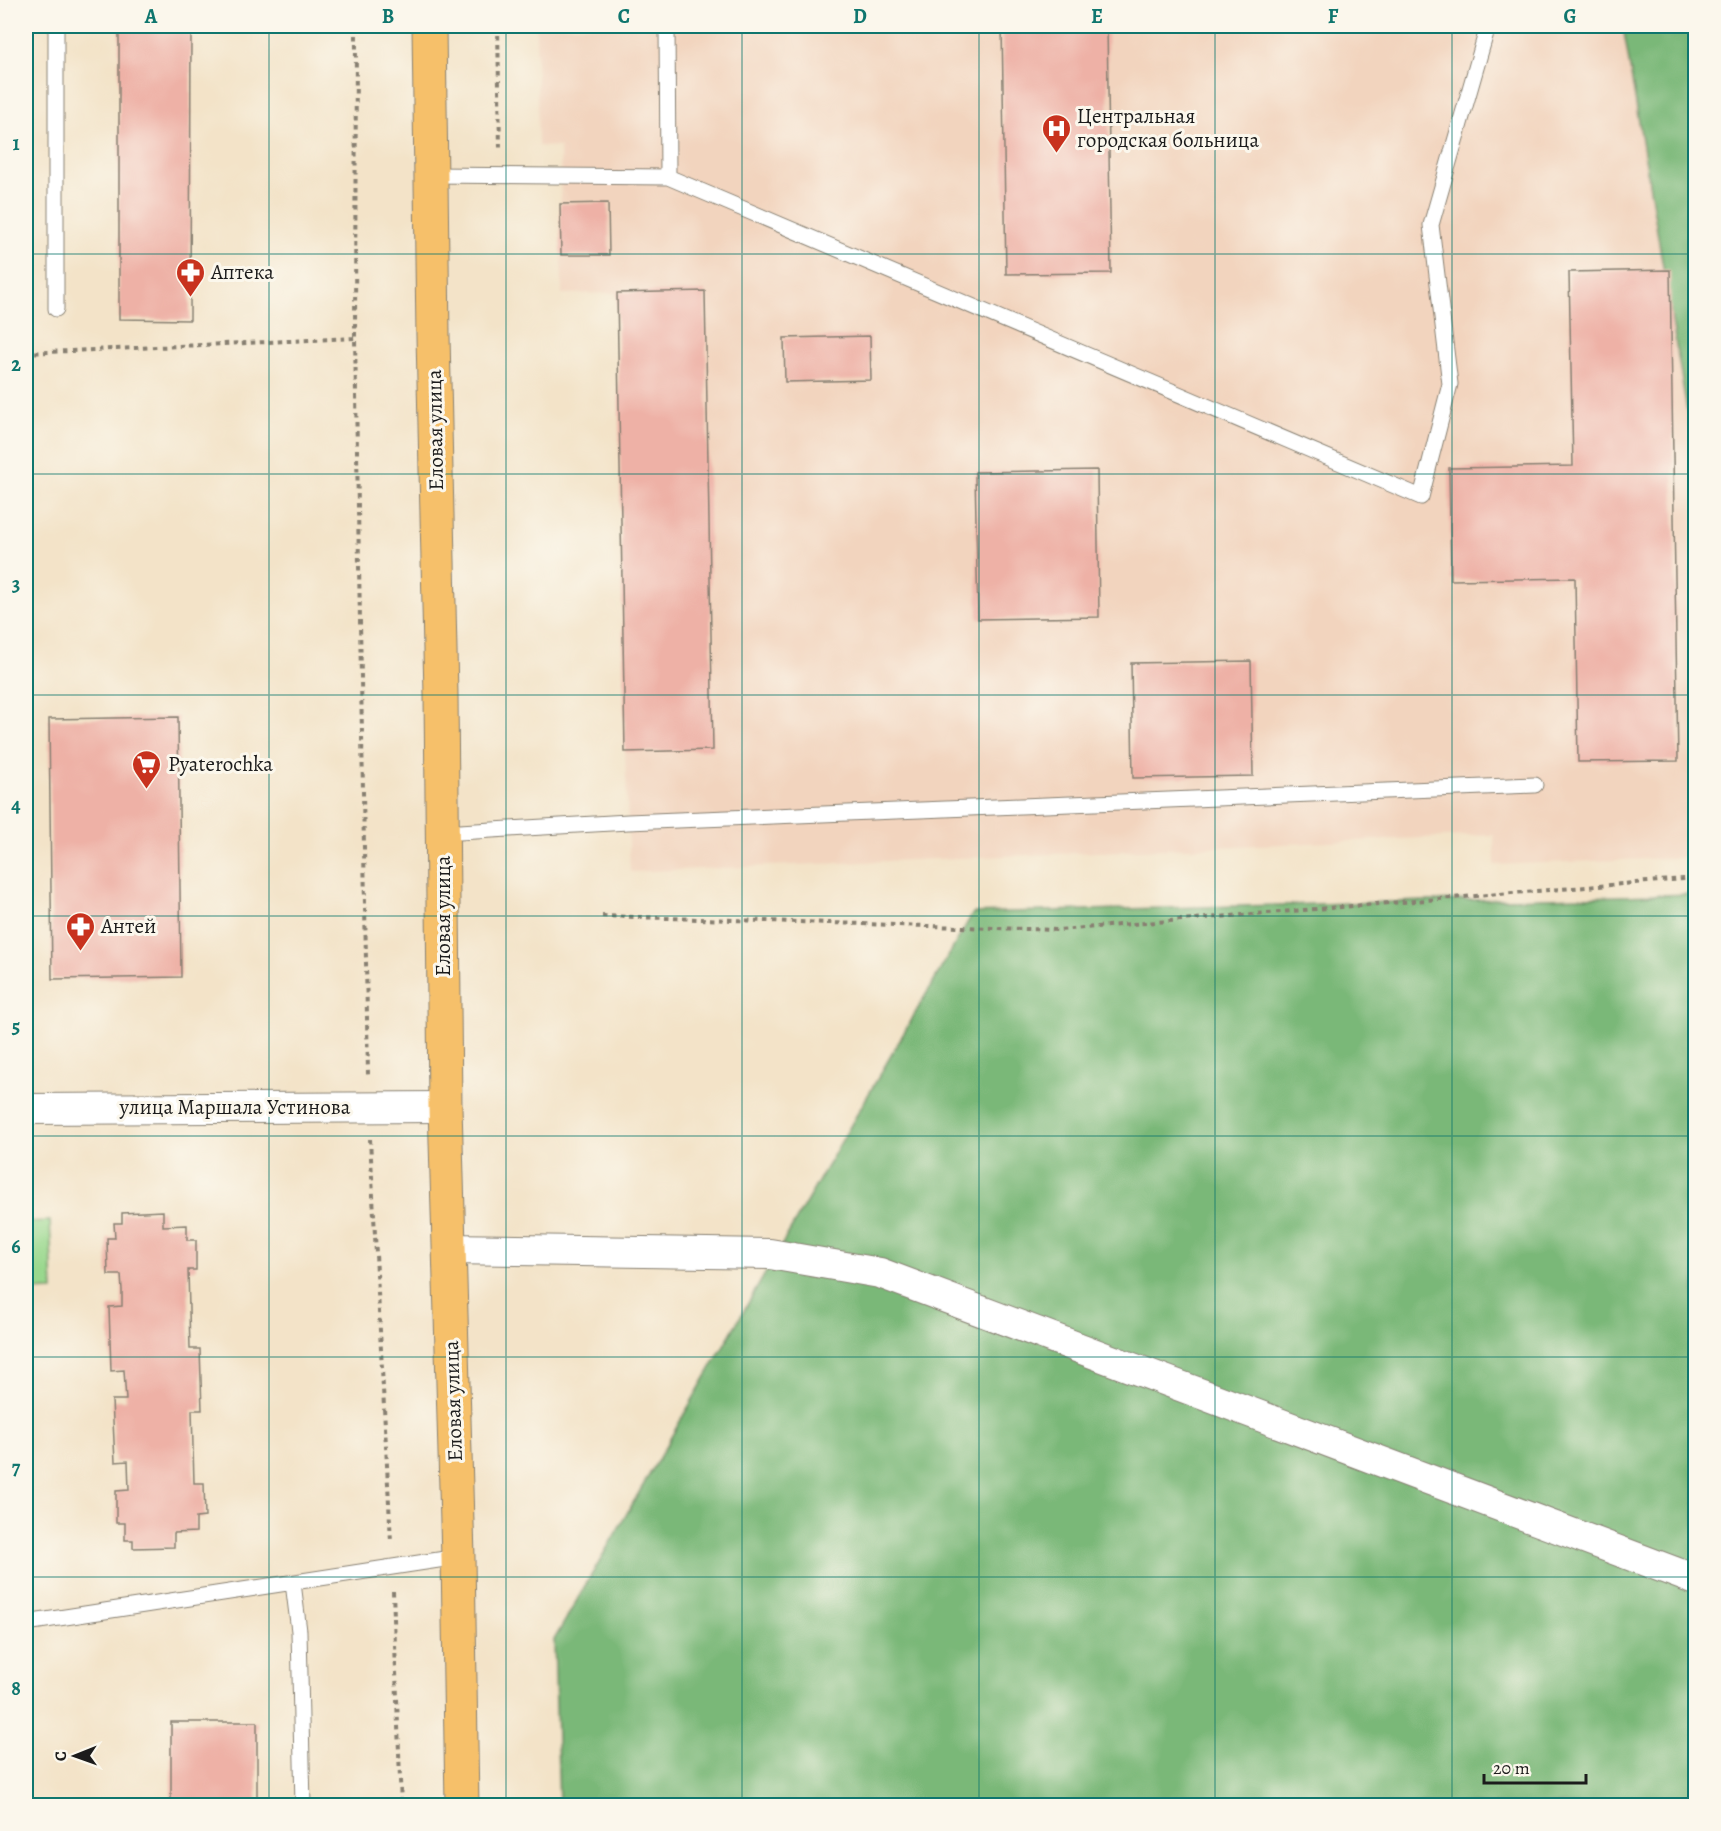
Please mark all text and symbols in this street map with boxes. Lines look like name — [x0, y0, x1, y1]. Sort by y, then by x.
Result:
text: A — [144, 3, 158, 30]
text: B — [382, 3, 394, 30]
text: C — [618, 3, 630, 30]
text: D — [853, 3, 867, 30]
text: E — [1091, 3, 1103, 30]
text: F — [1328, 3, 1339, 30]
text: G — [1563, 3, 1577, 30]
place label: Центральная городская больница — [1077, 102, 1259, 154]
hospital icon: Центральная городская больница — [1040, 112, 1072, 154]
text: 1 — [12, 130, 20, 157]
pharmacy icon: Аптека — [174, 256, 206, 298]
place label: Аптека — [210, 258, 274, 286]
text: 2 — [11, 351, 21, 378]
street label: Еловая улица — [420, 369, 450, 491]
text: 3 — [12, 571, 20, 598]
supermarket icon: Pyaterochka — [131, 748, 163, 790]
place label: Pyaterochka — [168, 750, 273, 778]
text: 4 — [11, 792, 21, 819]
street label: Еловая улица — [429, 855, 457, 977]
pharmacy icon: Антей — [64, 910, 96, 952]
place label: Антей — [100, 912, 156, 940]
text: 5 — [12, 1013, 20, 1040]
street label: улица Маршала Устинова — [119, 1093, 351, 1121]
text: 6 — [11, 1233, 21, 1260]
street label: Еловая улица — [437, 1340, 469, 1462]
text: 7 — [12, 1454, 21, 1481]
text: 8 — [11, 1675, 21, 1702]
north arrow — [45, 1726, 105, 1786]
scale bar — [1484, 1747, 1586, 1785]
text: С — [50, 1751, 72, 1761]
text: 20 m — [1493, 1756, 1530, 1780]

